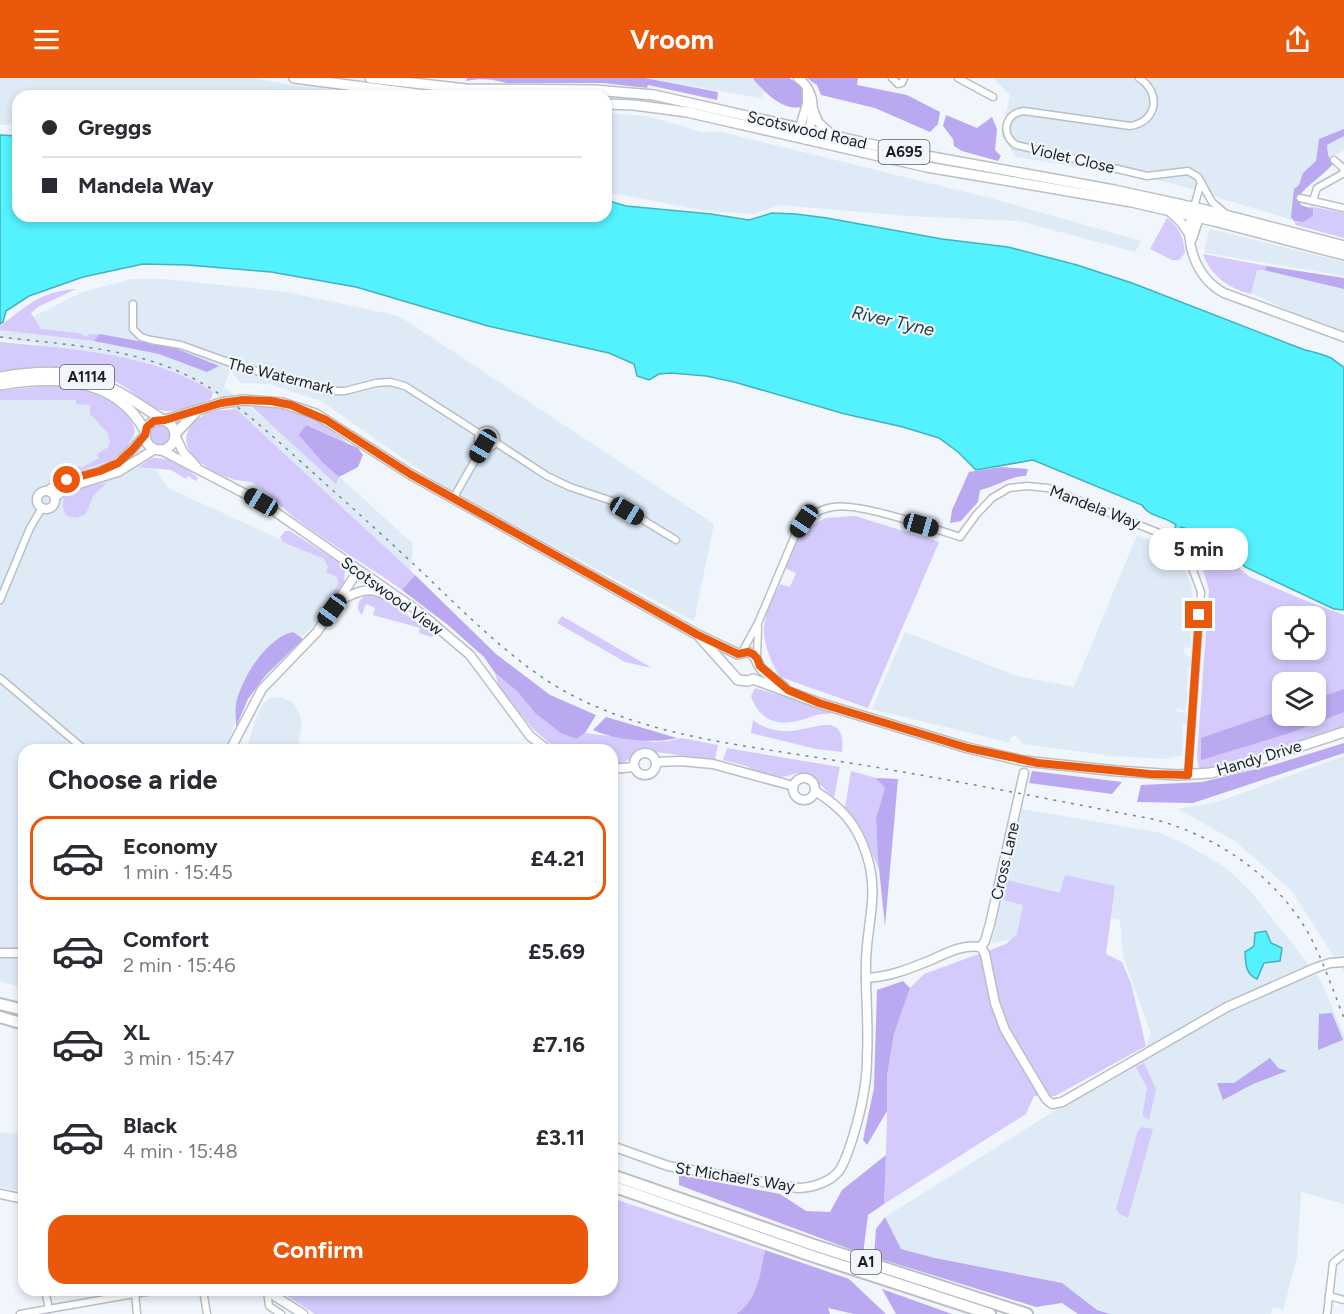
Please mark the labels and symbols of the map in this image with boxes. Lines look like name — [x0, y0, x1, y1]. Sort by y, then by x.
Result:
street label: Scotswood Road — [745, 107, 869, 153]
street label: Violet Close — [1028, 139, 1117, 177]
road number: A695 — [878, 140, 930, 164]
water label: River Tyne — [850, 301, 937, 341]
street label: The Watermark — [226, 354, 336, 398]
road number: A1114 — [60, 365, 114, 389]
car — [466, 426, 500, 466]
route start — [53, 466, 80, 493]
street label: Mandela Way — [1047, 481, 1144, 533]
car — [241, 485, 281, 519]
car — [607, 494, 647, 528]
car — [786, 501, 822, 541]
car — [901, 511, 941, 539]
callout: 5 min — [1150, 528, 1248, 570]
street label: Scotswood View — [337, 553, 447, 640]
car — [314, 590, 350, 630]
route end — [1185, 601, 1212, 628]
street label: Handy Drive — [1214, 736, 1304, 780]
street label: Cross Lane — [987, 820, 1023, 902]
street label: St Michael's Way — [674, 1158, 797, 1196]
road number: A1 — [851, 1250, 881, 1274]

